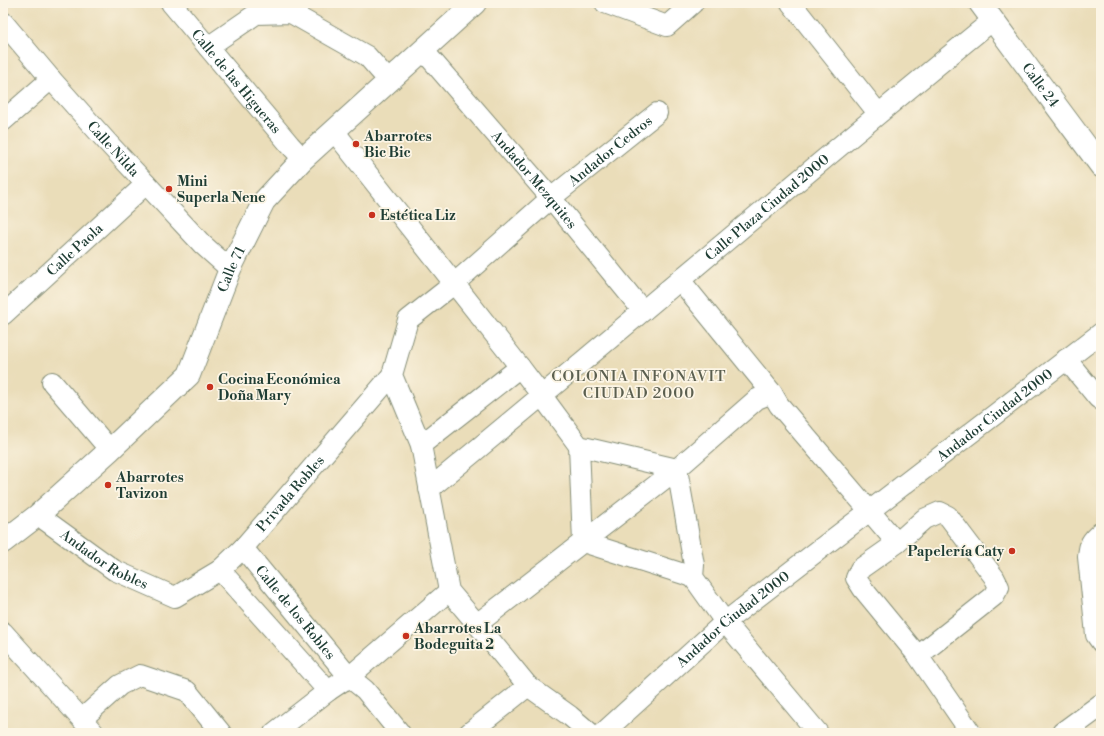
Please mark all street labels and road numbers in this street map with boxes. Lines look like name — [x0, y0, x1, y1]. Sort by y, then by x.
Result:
street label: Calle de las Higueras — [187, 26, 285, 138]
street label: Calle 24 — [1017, 59, 1063, 112]
street label: Andador Cedros — [564, 112, 656, 191]
street label: Calle Nilda — [83, 118, 143, 181]
street label: Andador Mezquites — [486, 127, 581, 233]
street label: Calle Plaza Ciudad 2000 — [702, 151, 833, 265]
street label: Calle Paola — [43, 219, 108, 281]
street label: Calle 71 — [214, 243, 250, 295]
street label: Andador Ciudad 2000 — [933, 365, 1057, 467]
street label: Privada Robles — [253, 452, 329, 536]
street label: Andador Robles — [55, 525, 151, 594]
street label: Calle de los Robles — [251, 562, 339, 664]
street label: Andador Ciudad 2000 — [672, 568, 794, 672]

